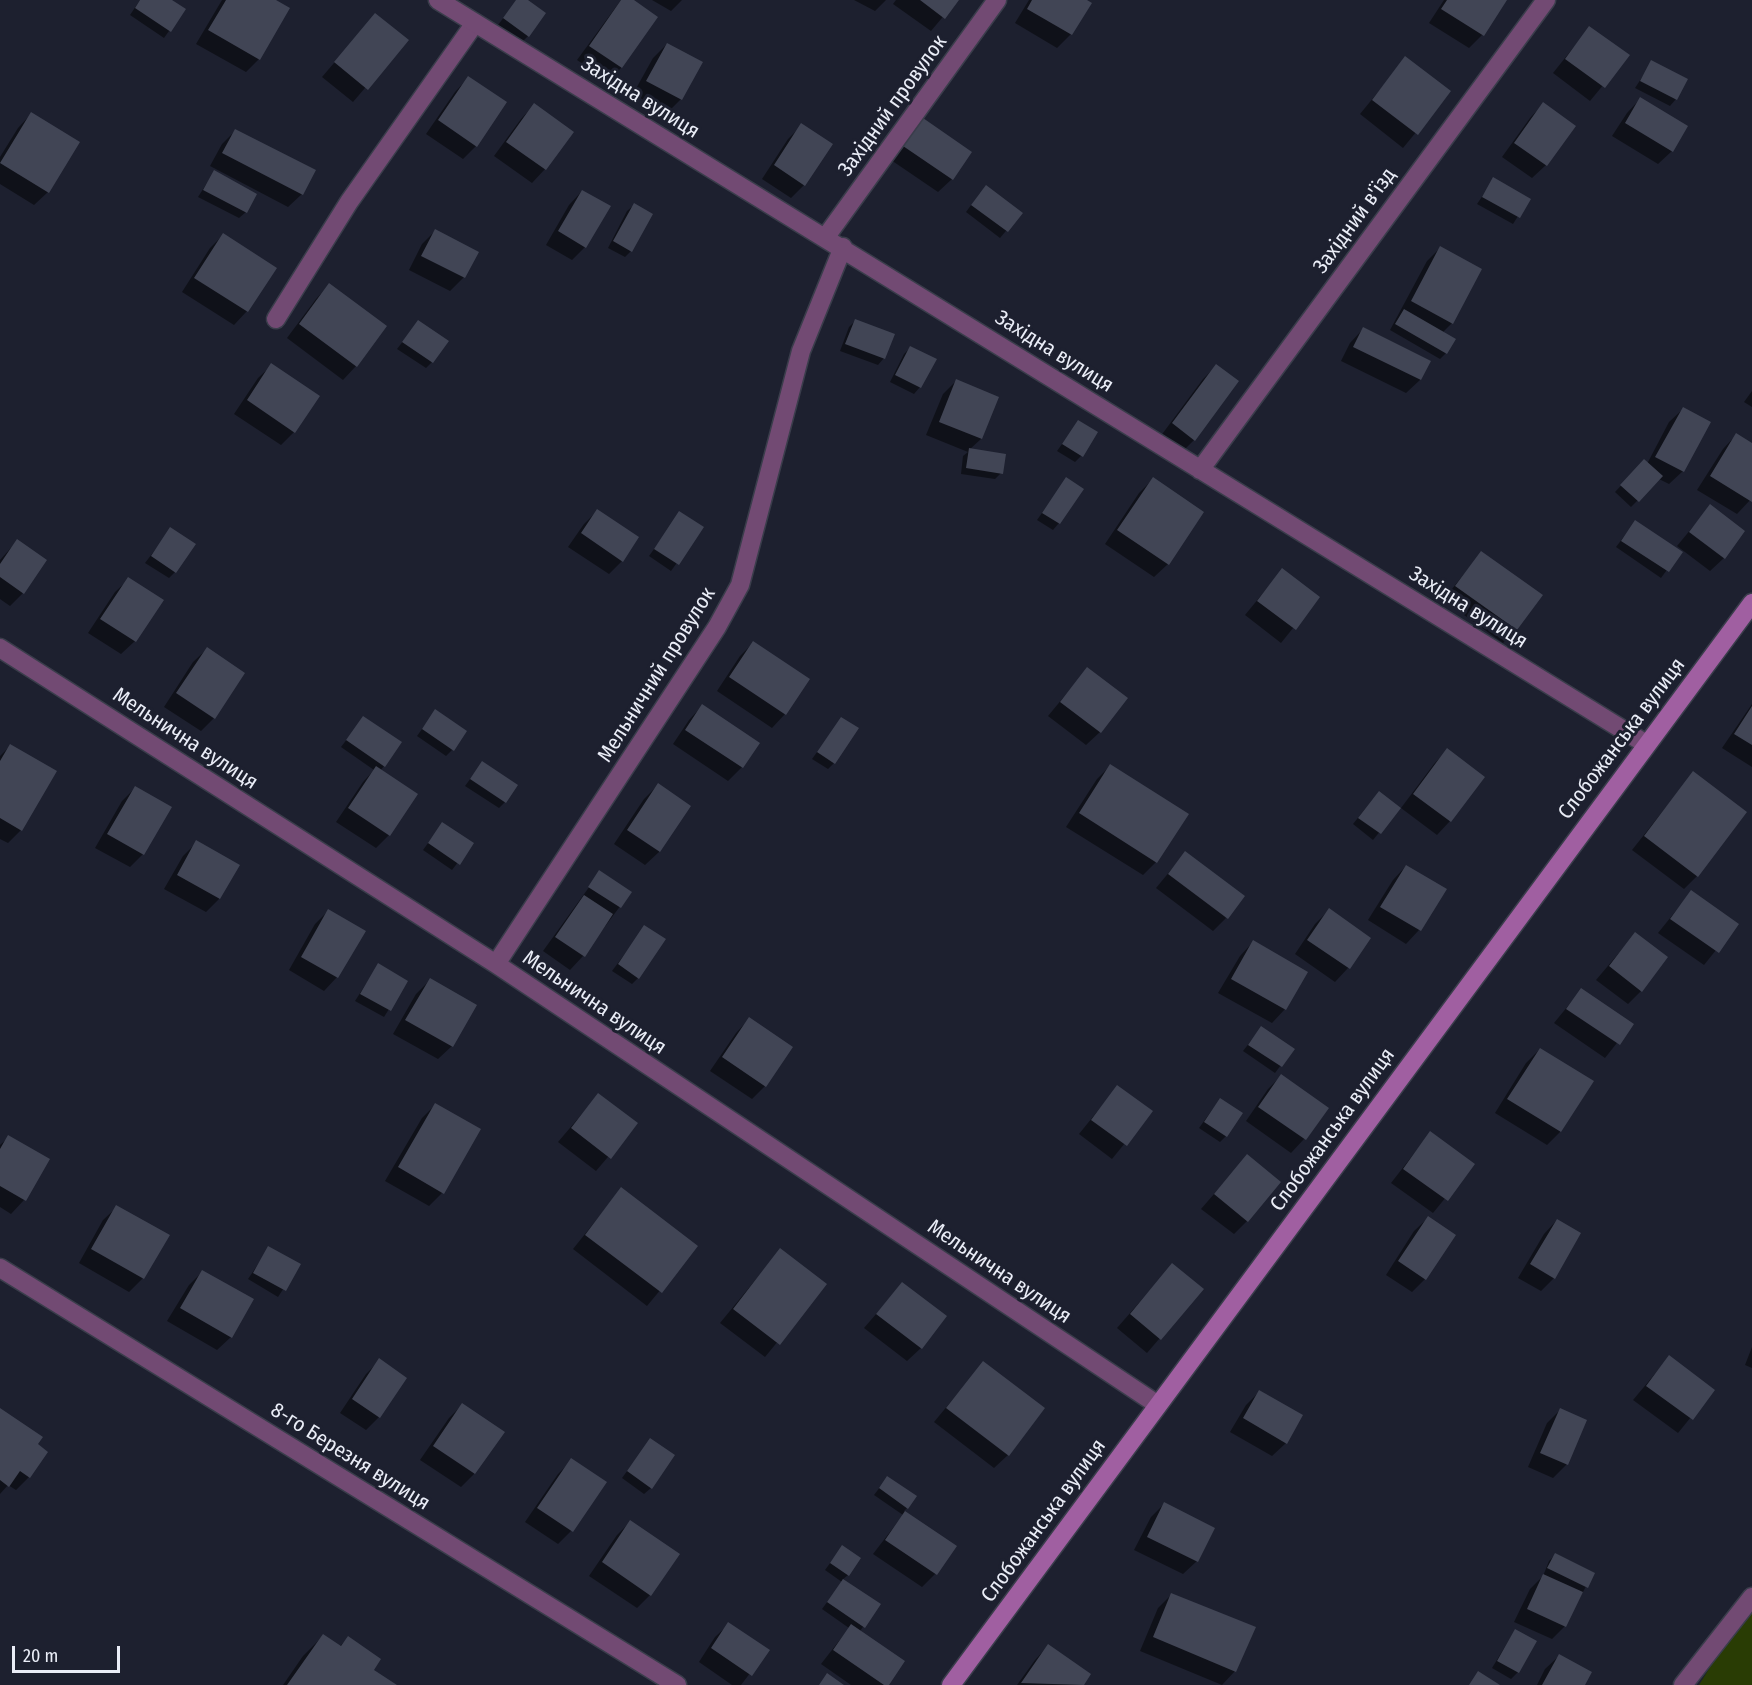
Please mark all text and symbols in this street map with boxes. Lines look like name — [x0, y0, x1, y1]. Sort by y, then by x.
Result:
street label: Західний провулок — [833, 30, 953, 182]
street label: Західна вулиця — [576, 52, 704, 144]
street label: Західний в'їзд — [1308, 163, 1402, 279]
street label: Західна вулиця — [990, 306, 1118, 398]
street label: Західна вулиця — [1404, 562, 1532, 654]
street label: Мельничний провулок — [593, 583, 721, 767]
street label: Слобожанська вулиця — [1553, 653, 1691, 825]
street label: Мельнична вулиця — [108, 683, 262, 795]
street label: Мельнична вулиця — [517, 946, 671, 1060]
street label: Слобожанська вулиця — [1265, 1044, 1401, 1216]
street label: Мельнична вулиця — [922, 1215, 1076, 1329]
street label: 8-го Березня вулиця — [266, 1398, 434, 1516]
street label: Слобожанська вулиця — [976, 1435, 1112, 1607]
scale bar — [15, 1634, 123, 1672]
text: 20 m — [23, 1645, 58, 1667]

